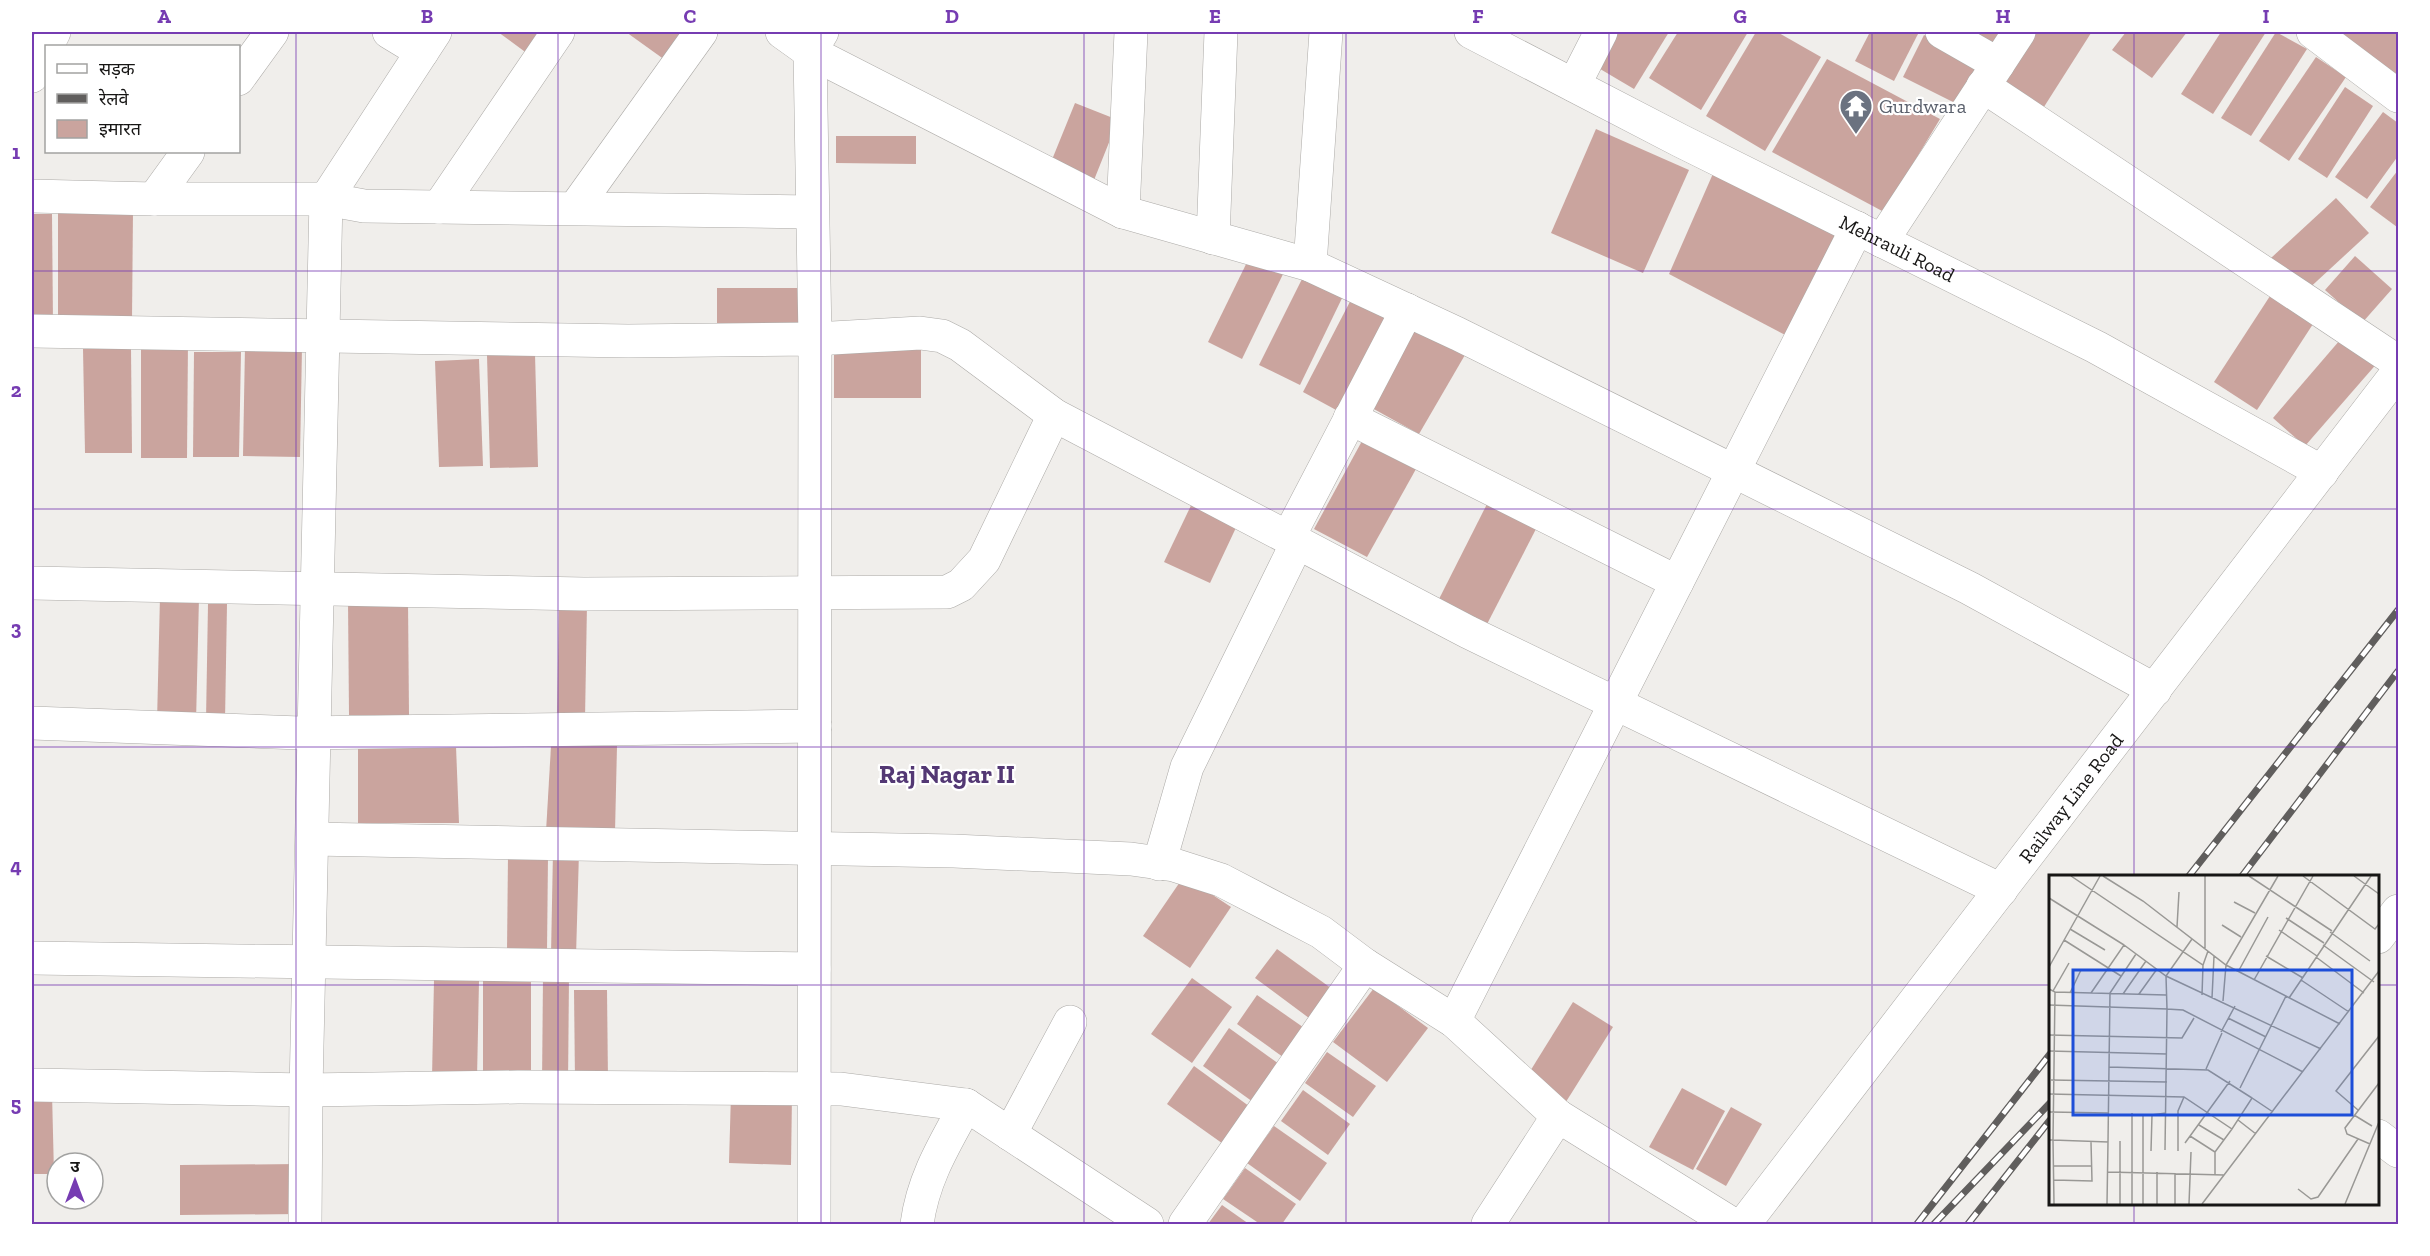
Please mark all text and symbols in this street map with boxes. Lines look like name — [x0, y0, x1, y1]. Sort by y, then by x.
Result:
text: A — [157, 4, 171, 28]
text: B — [421, 4, 433, 28]
text: C — [684, 4, 697, 28]
text: D — [945, 4, 959, 28]
text: E — [1209, 4, 1221, 28]
text: F — [1472, 4, 1484, 28]
text: G — [1733, 4, 1747, 28]
text: H — [1995, 4, 2011, 28]
text: I — [2262, 4, 2270, 28]
legend — [45, 45, 240, 153]
text: सड़क — [99, 58, 136, 80]
text: रेलवे — [98, 88, 130, 110]
temple icon: Gurdwara — [1838, 88, 1874, 135]
place label: Gurdwara — [1879, 94, 1967, 118]
text: इमारत — [99, 118, 142, 140]
text: 1 — [12, 140, 20, 164]
street label: Mehrauli Road — [1836, 210, 1959, 287]
text: 2 — [11, 378, 22, 402]
text: 3 — [11, 616, 22, 640]
street label: Railway Line Road — [2014, 729, 2128, 867]
district label: Raj Nagar II — [879, 758, 1015, 790]
text: 4 — [10, 854, 22, 878]
inset map — [2049, 875, 2379, 1205]
text: 5 — [11, 1092, 21, 1116]
north arrow — [45, 1151, 105, 1211]
text: उ — [70, 1157, 80, 1176]

